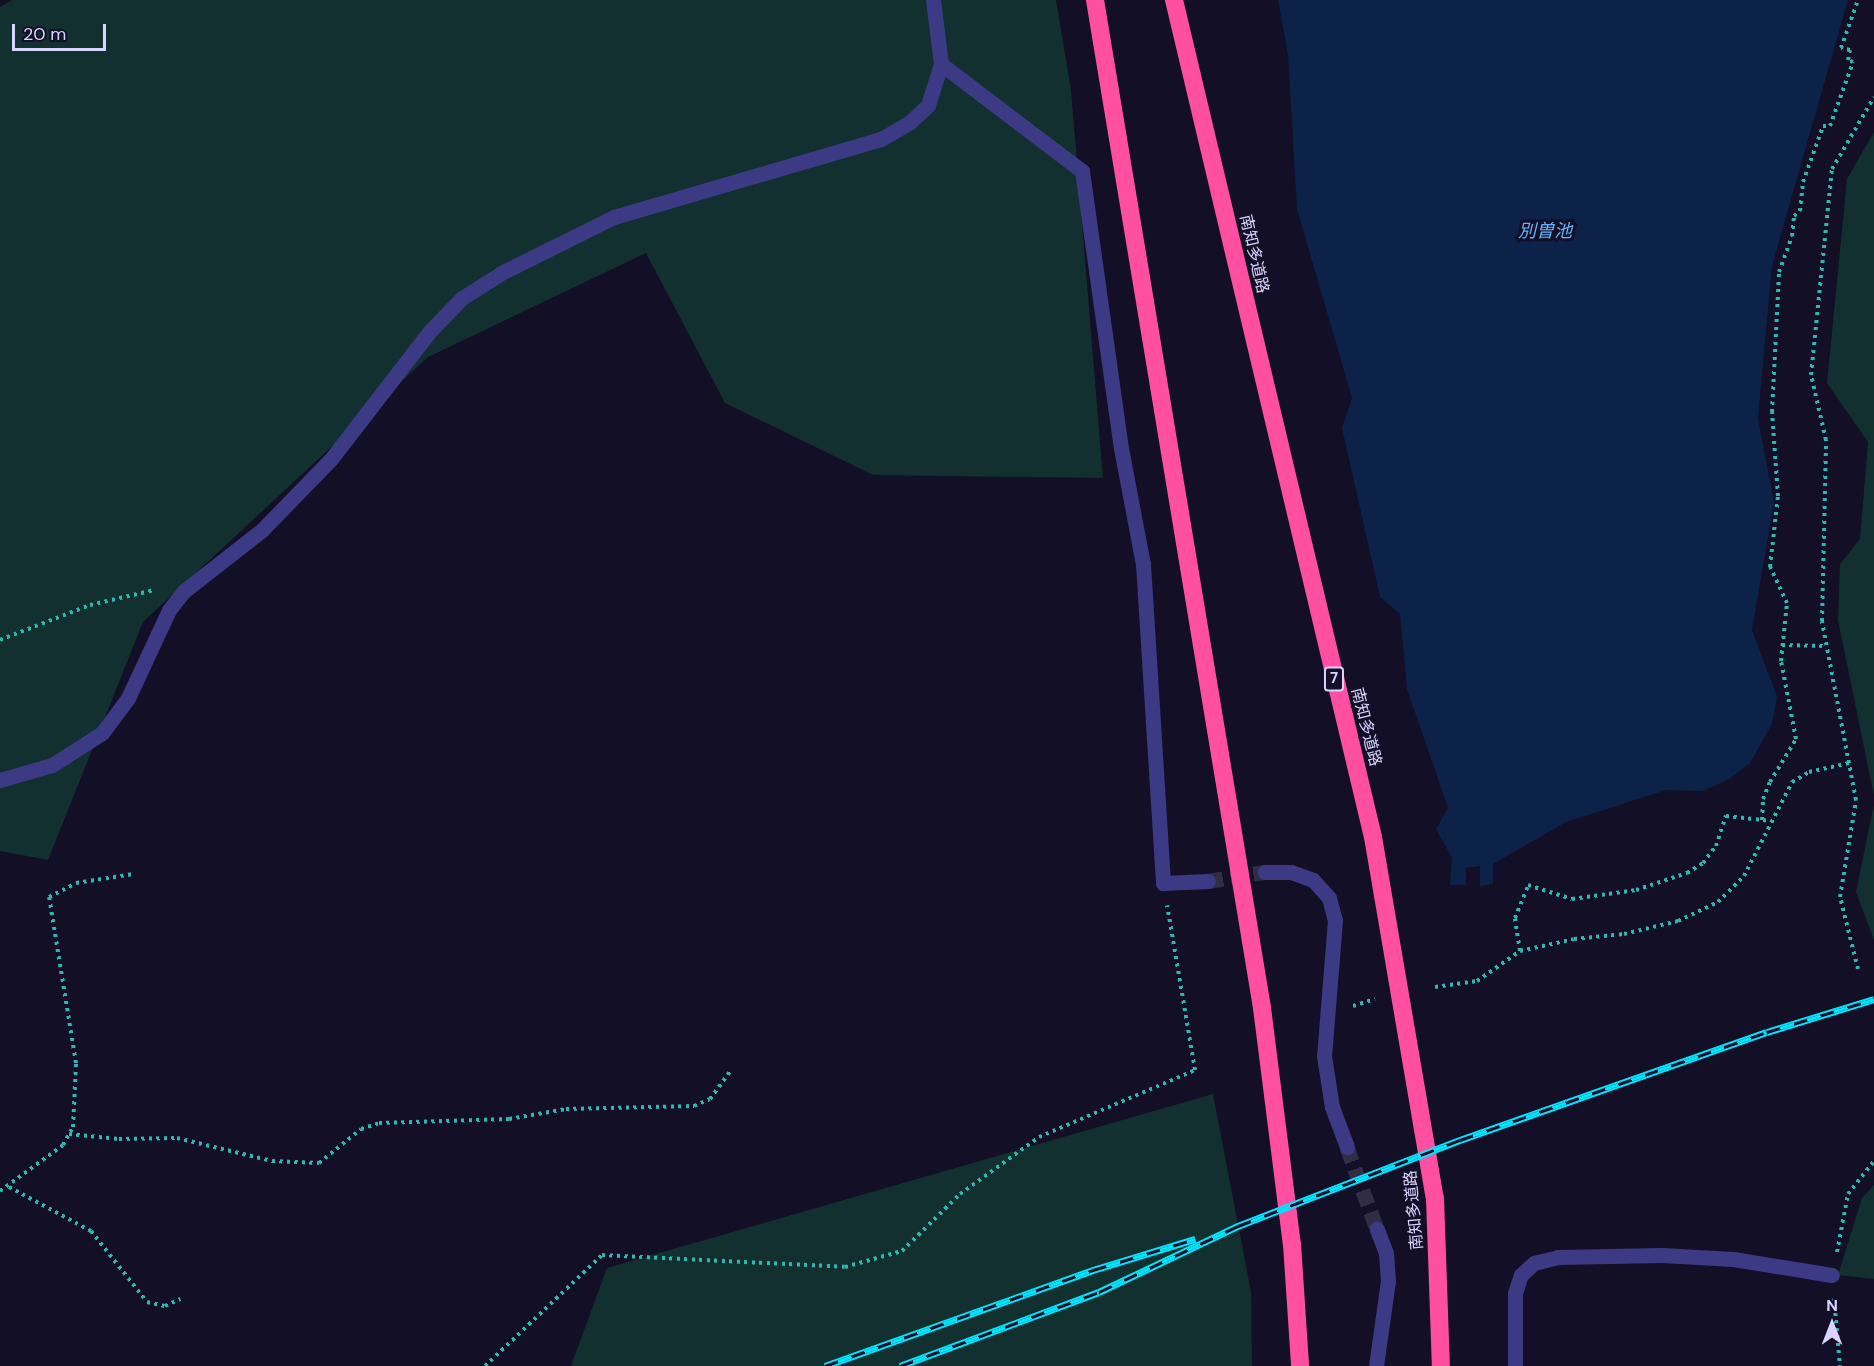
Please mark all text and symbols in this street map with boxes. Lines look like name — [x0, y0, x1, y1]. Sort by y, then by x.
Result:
scale bar — [15, 12, 110, 50]
text: 20 m — [23, 22, 66, 46]
street label: 南知多道路 — [1236, 213, 1272, 295]
water label: 別曽池 — [1518, 220, 1572, 242]
road number: 7 — [1324, 667, 1344, 691]
street label: 南知多道路 — [1347, 686, 1385, 768]
street label: 南知多道路 — [1401, 1169, 1427, 1251]
north arrow — [1802, 1294, 1862, 1354]
text: N — [1826, 1295, 1838, 1316]

